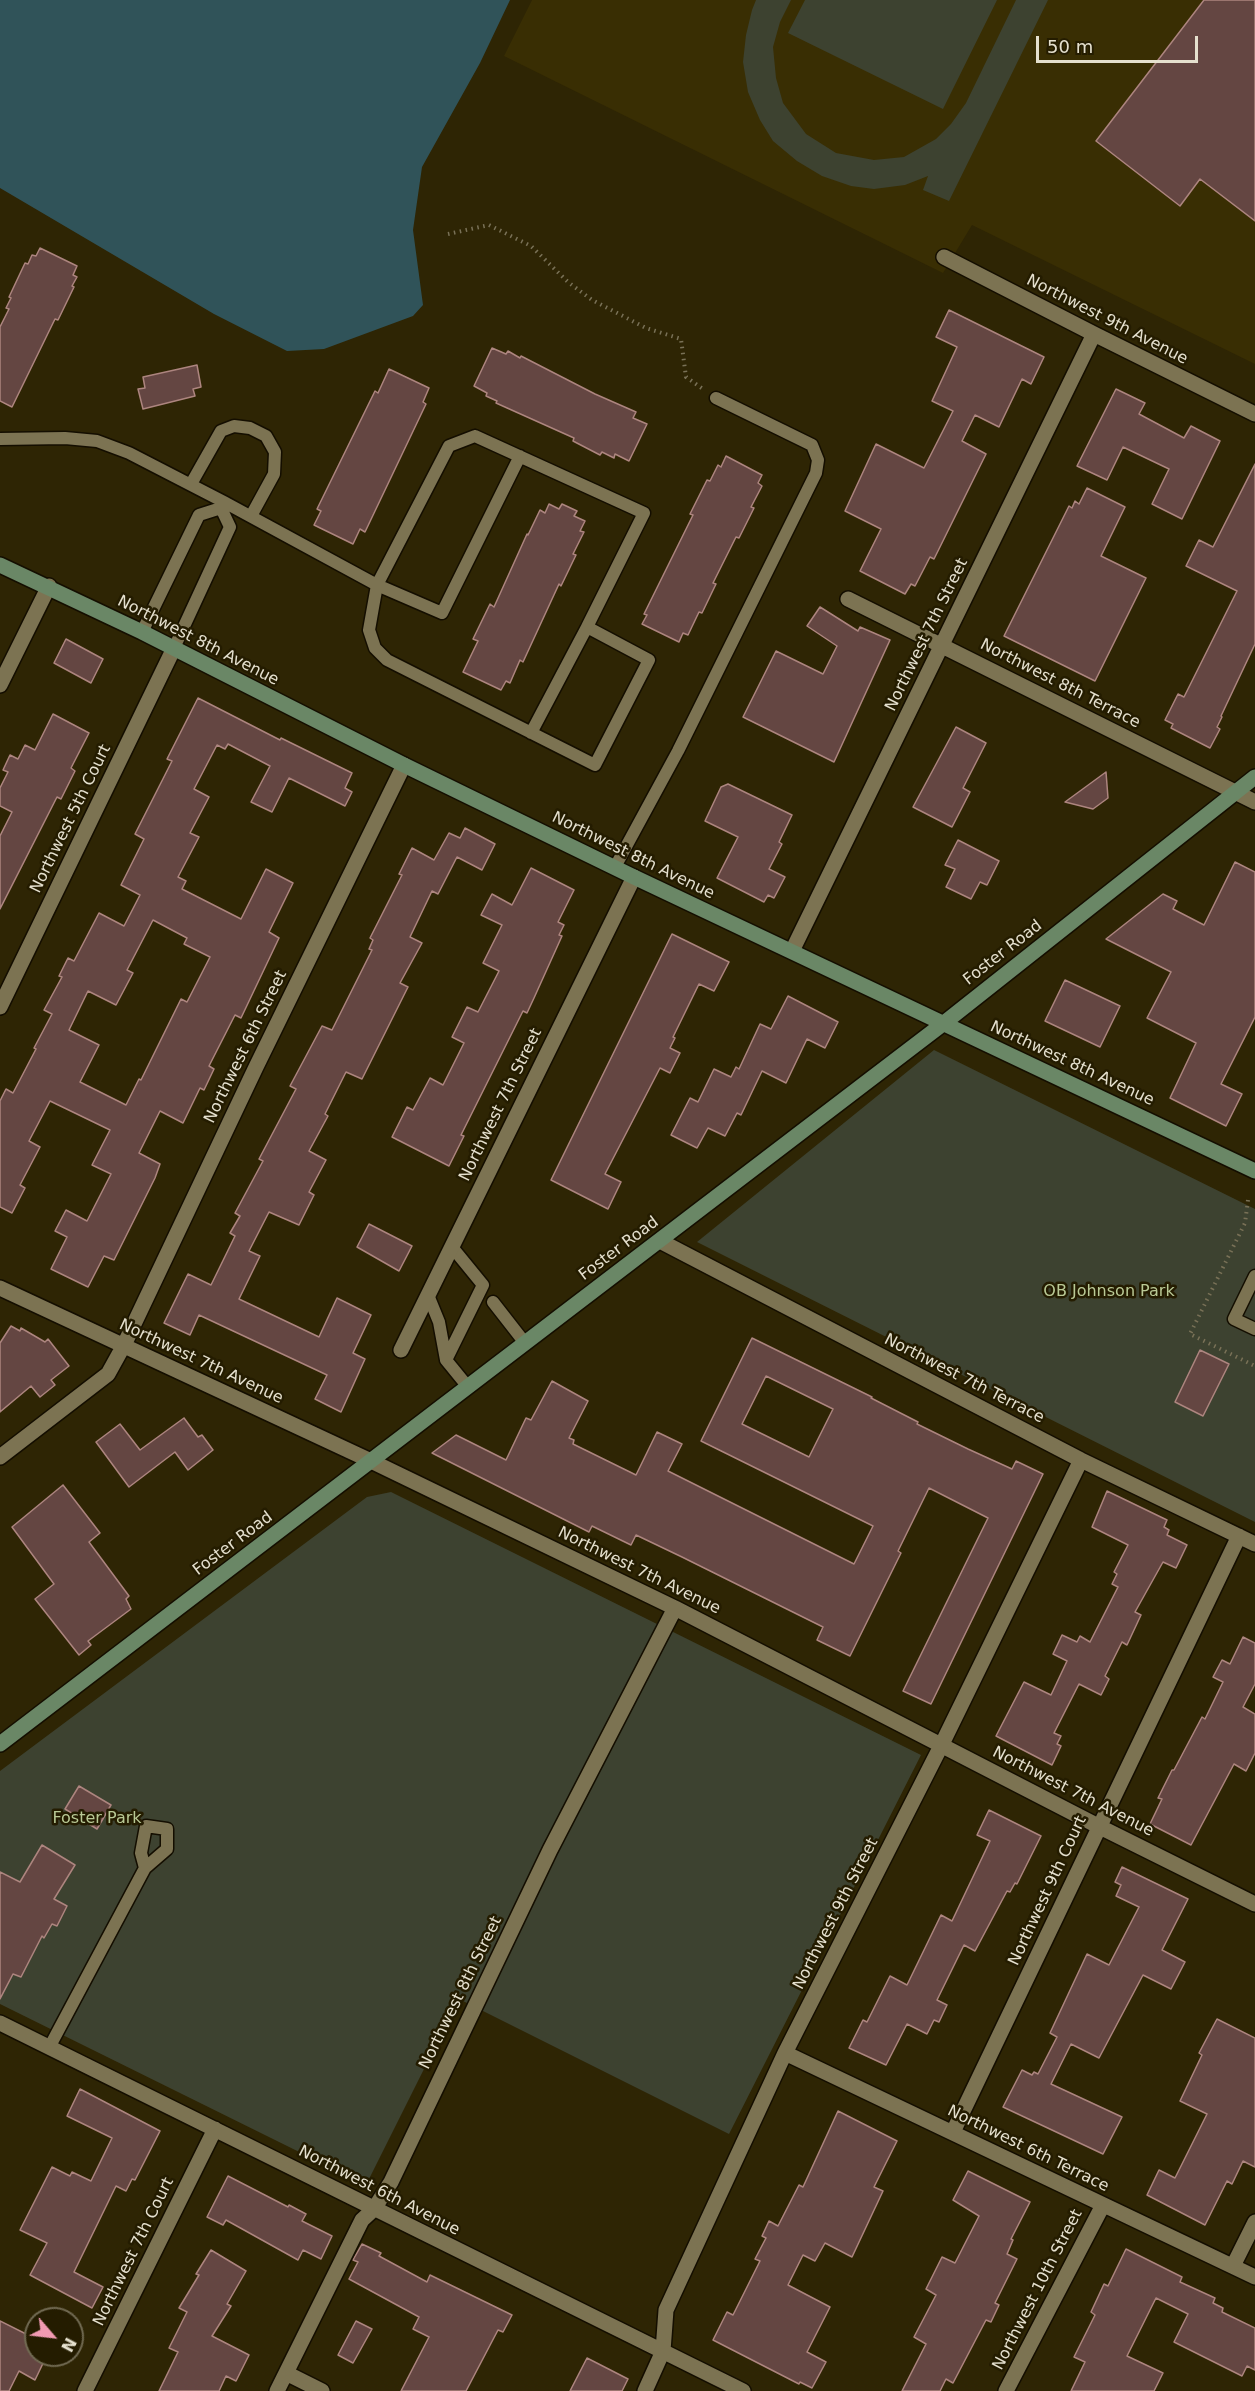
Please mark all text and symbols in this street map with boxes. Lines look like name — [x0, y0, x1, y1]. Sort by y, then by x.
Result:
scale bar — [1039, 24, 1201, 62]
text: 50 m — [1047, 36, 1093, 57]
street label: Northwest 9th Avenue — [1023, 271, 1191, 369]
street label: Northwest 7th Street — [882, 555, 972, 715]
street label: Northwest 8th Avenue — [114, 592, 282, 690]
street label: Northwest 8th Terrace — [977, 635, 1143, 733]
street label: Northwest 5th Court — [27, 742, 115, 896]
street label: Northwest 8th Avenue — [549, 808, 717, 904]
street label: Foster Road — [960, 916, 1046, 990]
street label: Northwest 6th Street — [201, 967, 291, 1127]
street label: Northwest 8th Avenue — [987, 1018, 1157, 1110]
street label: Northwest 7th Street — [456, 1025, 546, 1185]
street label: Foster Road — [575, 1213, 663, 1285]
park label: OB Johnson Park — [1043, 1282, 1175, 1302]
street label: Northwest 7th Avenue — [116, 1316, 286, 1408]
street label: Northwest 7th Terrace — [881, 1330, 1047, 1428]
street label: Foster Road — [189, 1508, 277, 1580]
street label: Northwest 7th Avenue — [555, 1523, 723, 1619]
street label: Northwest 7th Avenue — [989, 1743, 1157, 1841]
park label: Foster Park — [52, 1809, 142, 1829]
street label: Northwest 9th Court — [1005, 1813, 1091, 1969]
street label: Northwest 9th Street — [789, 1835, 883, 1993]
street label: Northwest 8th Street — [416, 1913, 506, 2073]
street label: Northwest 6th Terrace — [944, 2102, 1112, 2196]
street label: Northwest 6th Avenue — [295, 2142, 463, 2240]
street label: Northwest 7th Court — [90, 2175, 178, 2329]
street label: Northwest 10th Street — [989, 2206, 1087, 2374]
north arrow — [24, 2307, 84, 2367]
text: N — [57, 2334, 80, 2355]

